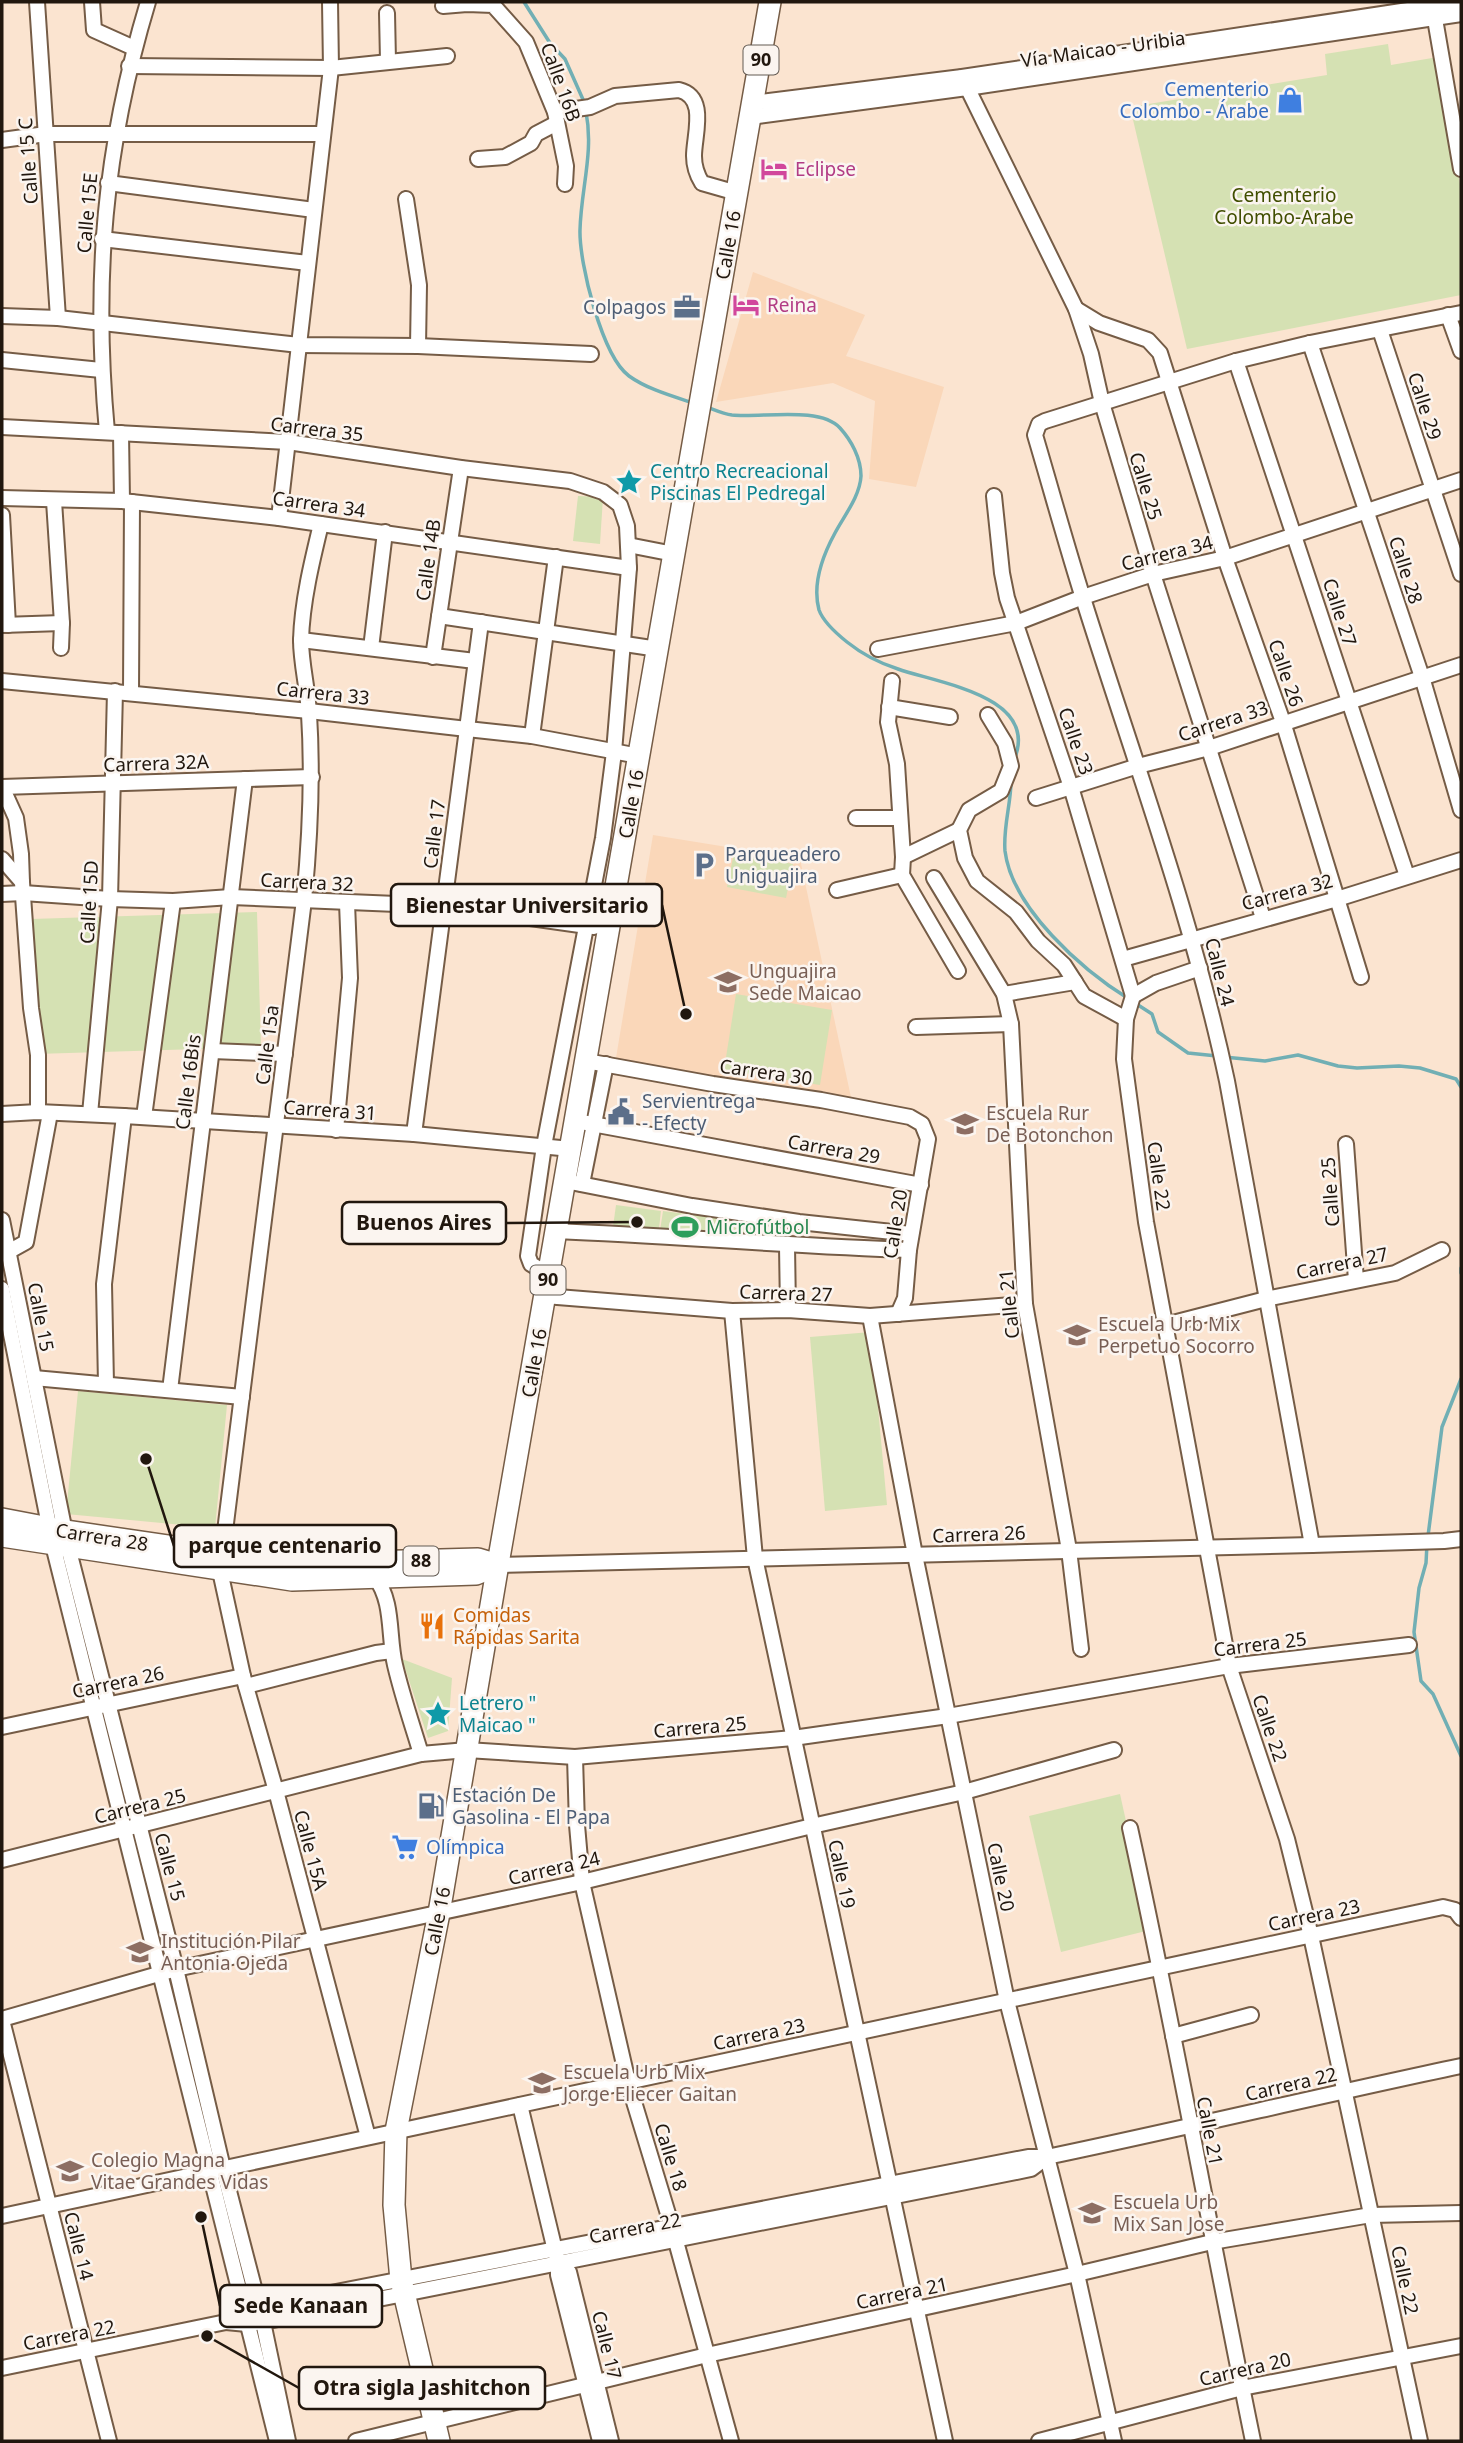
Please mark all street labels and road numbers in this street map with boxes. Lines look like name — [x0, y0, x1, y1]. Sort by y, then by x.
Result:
street label: Vía Maicao - Uribia — [1019, 25, 1187, 73]
street label: Calle 16B — [535, 39, 587, 125]
road number: 90 — [744, 46, 778, 74]
street label: Calle 15 C — [12, 117, 44, 205]
street label: Calle 15E — [71, 172, 103, 254]
street label: Calle 16 — [709, 208, 747, 282]
street label: Calle 29 — [1402, 369, 1448, 443]
street label: Carrera 35 — [269, 410, 365, 448]
street label: Calle 25 — [1123, 449, 1169, 523]
street label: Carrera 34 — [271, 485, 367, 523]
street label: Calle 14B — [409, 517, 447, 603]
street label: Carrera 34 — [1118, 529, 1216, 577]
street label: Calle 28 — [1383, 533, 1429, 607]
street label: Calle 27 — [1317, 575, 1363, 649]
street label: Calle 26 — [1262, 636, 1310, 710]
street label: Carrera 33 — [275, 675, 371, 711]
street label: Carrera 33 — [1175, 694, 1271, 748]
street label: Calle 23 — [1052, 704, 1100, 778]
street label: Carrera 32A — [103, 748, 210, 778]
street label: Calle 16 — [612, 767, 650, 841]
street label: Calle 17 — [417, 798, 451, 870]
street label: Calle 15D — [74, 860, 104, 944]
street label: Carrera 32 — [260, 867, 354, 897]
street label: Carrera 32 — [1238, 867, 1336, 917]
street label: Calle 24 — [1199, 935, 1241, 1009]
street label: Calle 15a — [249, 1003, 285, 1087]
street label: Calle 16Bis — [169, 1033, 207, 1131]
street label: Carrera 30 — [718, 1053, 814, 1091]
street label: Carrera 31 — [282, 1094, 378, 1126]
street label: Carrera 29 — [786, 1128, 882, 1170]
street label: Calle 22 — [1141, 1140, 1177, 1212]
street label: Calle 25 — [1315, 1156, 1345, 1228]
street label: Calle 20 — [877, 1187, 913, 1261]
street label: Carrera 27 — [1294, 1241, 1390, 1285]
road number: 90 — [530, 1266, 566, 1294]
street label: Calle 21 — [992, 1268, 1026, 1340]
street label: Carrera 27 — [739, 1278, 833, 1308]
street label: Calle 15 — [22, 1280, 60, 1354]
street label: Calle 16 — [515, 1326, 553, 1400]
street label: Carrera 28 — [54, 1517, 150, 1557]
street label: Carrera 26 — [932, 1519, 1026, 1549]
road number: 88 — [404, 1546, 438, 1576]
street label: Carrera 25 — [1212, 1625, 1308, 1663]
street label: Carrera 26 — [70, 1660, 166, 1704]
street label: Calle 22 — [1246, 1691, 1294, 1765]
street label: Carrera 25 — [652, 1710, 748, 1744]
street label: Carrera 25 — [91, 1782, 189, 1830]
street label: Calle 15A — [288, 1807, 334, 1894]
street label: Calle 15 — [148, 1830, 192, 1904]
street label: Calle 19 — [822, 1837, 862, 1911]
street label: Calle 20 — [981, 1840, 1021, 1914]
street label: Carrera 24 — [506, 1845, 603, 1891]
street label: Calle 16 — [418, 1884, 456, 1958]
street label: Carrera 23 — [1266, 1893, 1362, 1937]
street label: Carrera 23 — [711, 2012, 807, 2056]
street label: Carrera 22 — [1243, 2061, 1339, 2107]
street label: Calle 21 — [1191, 2094, 1229, 2168]
street label: Calle 18 — [648, 2120, 694, 2194]
street label: Carrera 22 — [587, 2206, 683, 2250]
street label: Calle 14 — [58, 2209, 100, 2283]
street label: Calle 22 — [1385, 2243, 1425, 2317]
street label: Carrera 21 — [854, 2271, 950, 2315]
street label: Calle 17 — [586, 2308, 628, 2382]
street label: Carrera 22 — [21, 2313, 117, 2357]
street label: Carrera 20 — [1197, 2346, 1293, 2392]

